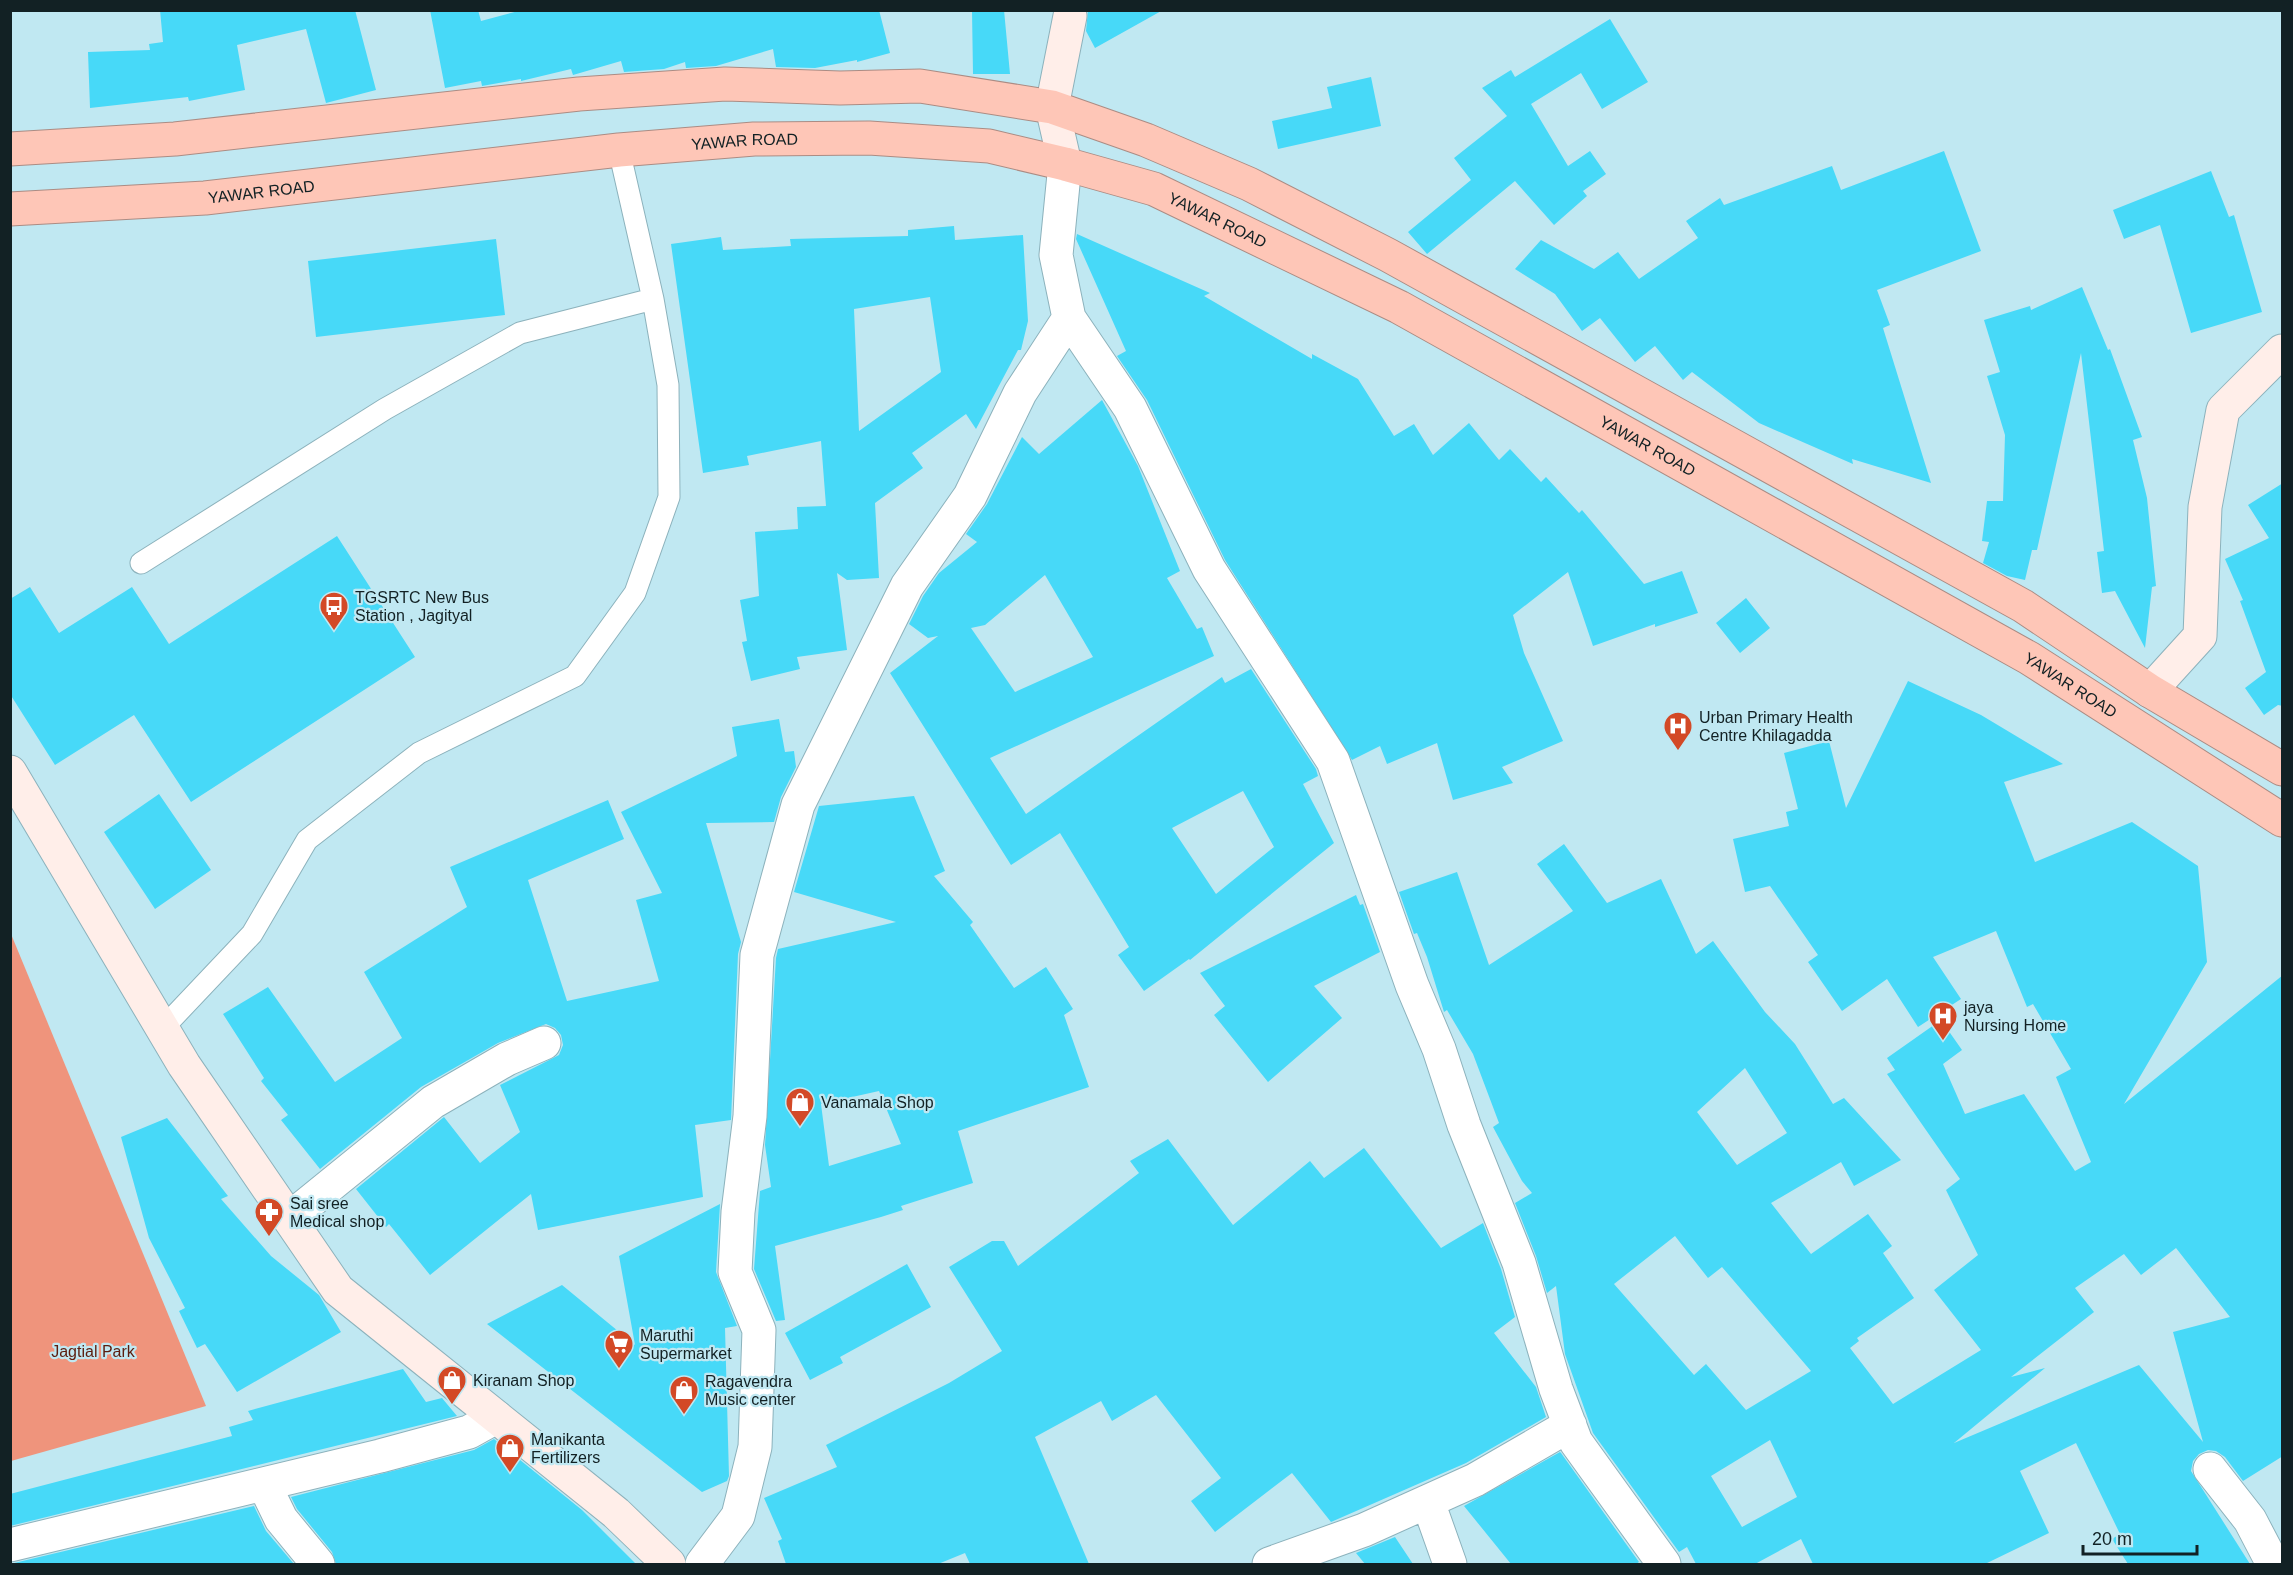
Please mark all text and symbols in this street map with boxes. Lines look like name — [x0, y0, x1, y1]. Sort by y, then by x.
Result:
street label: YAWAR ROAD — [690, 130, 798, 153]
street label: YAWAR ROAD — [207, 177, 315, 206]
street label: YAWAR ROAD — [1166, 189, 1270, 251]
street label: YAWAR ROAD — [1597, 412, 1699, 479]
place label: TGSRTC New Bus Station , Jagityal — [355, 589, 489, 624]
bus stop icon: TGSRTC New Bus Station , Jagityal — [318, 590, 350, 632]
street label: YAWAR ROAD — [2021, 649, 2120, 721]
place label: Urban Primary Health Centre Khilagadda — [1699, 709, 1853, 744]
hospital icon: Urban Primary Health Centre Khilagadda — [1662, 710, 1694, 752]
place label: jaya Nursing Home — [1963, 999, 2066, 1034]
hospital icon: jaya Nursing Home — [1927, 1000, 1959, 1042]
shop icon: Vanamala Shop — [784, 1086, 816, 1128]
place label: Vanamala Shop — [821, 1094, 934, 1111]
place label: Sai sree Medical shop — [290, 1195, 384, 1230]
pharmacy icon: Sai sree Medical shop — [253, 1196, 285, 1238]
place label: Maruthi Supermarket — [640, 1327, 732, 1362]
supermarket icon: Maruthi Supermarket — [603, 1328, 635, 1370]
park label: Jagtial Park — [51, 1343, 136, 1360]
shop icon: Kiranam Shop — [436, 1364, 468, 1406]
place label: Kiranam Shop — [473, 1372, 574, 1389]
place label: Ragavendra Music center — [705, 1373, 796, 1408]
shop icon: Ragavendra Music center — [668, 1374, 700, 1416]
place label: Manikanta Fertilizers — [531, 1431, 605, 1466]
shop icon: Manikanta Fertilizers — [494, 1432, 526, 1474]
scale bar — [2083, 1518, 2197, 1556]
text: 20 m — [2092, 1529, 2132, 1549]

